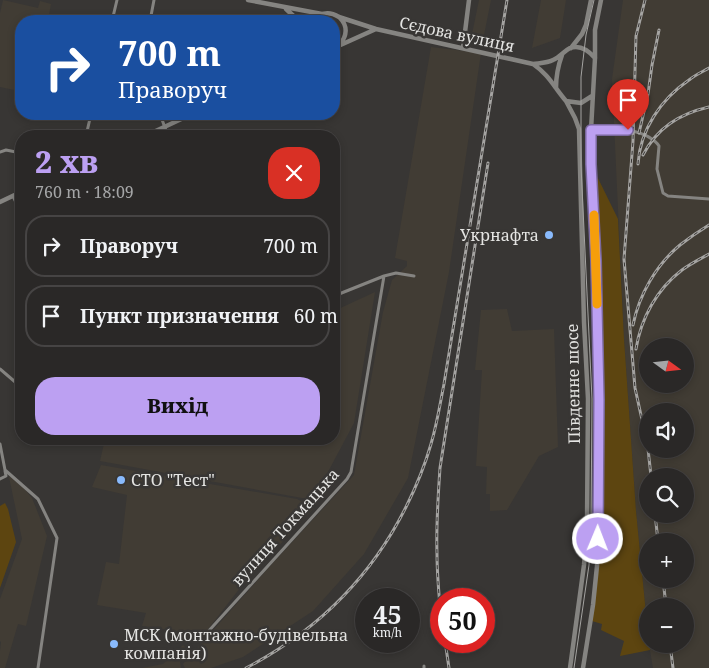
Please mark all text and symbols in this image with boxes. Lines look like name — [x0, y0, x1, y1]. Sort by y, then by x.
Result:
street label: Сєдова вулиця — [397, 11, 517, 57]
text: 700 m — [118, 29, 221, 76]
icon: right — [35, 35, 100, 100]
text: Праворуч — [118, 74, 227, 104]
pin — [607, 79, 649, 130]
icon: arrive — [614, 86, 642, 114]
text: 2 хв — [35, 141, 98, 182]
button: close — [268, 147, 320, 199]
text: 760 m · 18:09 — [35, 181, 134, 203]
place label: Укрнафта — [460, 224, 539, 246]
marker: Укрнафта — [543, 229, 555, 241]
icon: right — [37, 232, 65, 260]
text: Праворуч — [80, 233, 178, 259]
text: 700 m — [263, 233, 318, 259]
icon: arrive — [37, 302, 65, 330]
text: Пункт призначення — [80, 303, 279, 329]
text: 60 m — [294, 303, 338, 329]
street label: Південне шосе — [561, 324, 585, 444]
north arrow — [639, 338, 694, 392]
map controls — [639, 338, 694, 653]
button: Вихід — [35, 377, 320, 435]
button: sound — [639, 403, 694, 458]
street label: вулиця Токмацька — [226, 463, 344, 591]
button: search — [639, 468, 694, 523]
place label: СТО "Тест" — [131, 469, 215, 491]
marker: СТО "Тест" — [115, 474, 127, 486]
position arrow — [571, 512, 623, 564]
button: + — [639, 533, 694, 588]
speed limit sign: 50 — [430, 588, 495, 653]
text: 45 — [373, 597, 402, 631]
button: − — [639, 598, 694, 653]
place label: МСК (монтажно-будівельна компанія) — [124, 624, 348, 664]
text: km/h — [373, 624, 402, 641]
marker: МСК (монтажно-будівельна компанія) — [108, 638, 120, 650]

